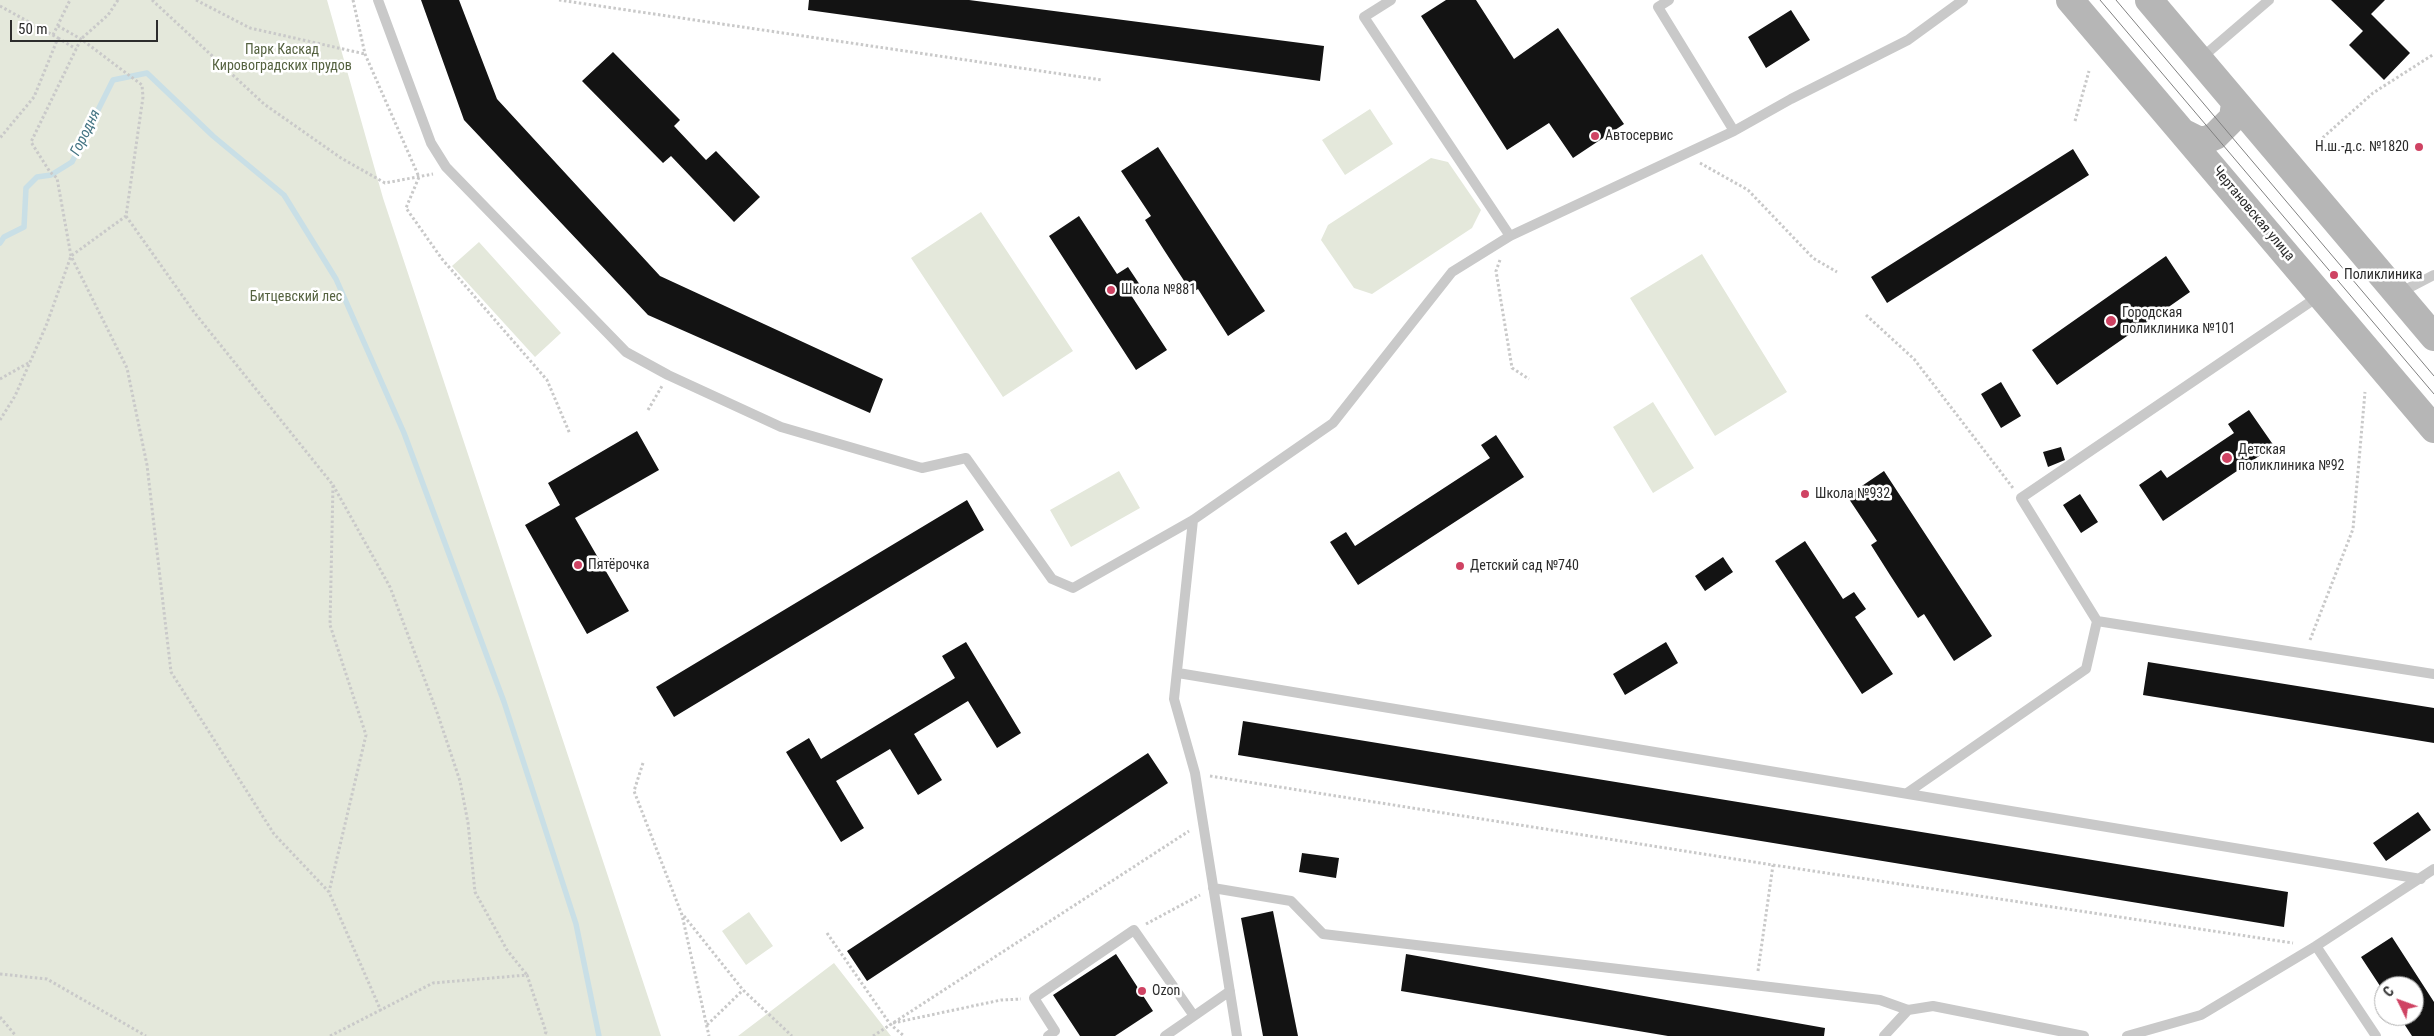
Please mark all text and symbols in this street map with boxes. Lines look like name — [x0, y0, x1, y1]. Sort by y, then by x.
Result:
scale bar — [12, 10, 160, 42]
text: 50 m — [18, 20, 48, 38]
park label: Парк Каскад Кировоградских прудов — [212, 42, 352, 74]
water label: Городня — [67, 107, 105, 159]
place label: Автосервис — [1605, 128, 1673, 144]
marker: Автосервис — [1589, 130, 1601, 142]
place label: Н.ш.-д.с. №1820 — [2315, 139, 2409, 155]
marker: Н.ш.-д.с. №1820 — [2413, 141, 2425, 153]
street label: Чертановская улица — [2208, 163, 2298, 265]
place label: Поликлиника — [2344, 267, 2423, 283]
marker: Поликлиника — [2328, 269, 2340, 281]
place label: Школа №881 — [1121, 282, 1196, 298]
marker: Школа №881 — [1105, 284, 1117, 296]
park label: Битцевский лес — [250, 289, 342, 305]
place label: Городская поликлиника №101 — [2122, 305, 2235, 338]
marker: Городская поликлиника №101 — [2104, 314, 2118, 328]
place label: Детская поликлиника №92 — [2238, 442, 2344, 474]
marker: Детская поликлиника №92 — [2220, 451, 2234, 465]
place label: Школа №932 — [1815, 486, 1890, 502]
marker: Школа №932 — [1799, 488, 1811, 500]
place label: Пятёрочка — [588, 557, 649, 573]
place label: Детский сад №740 — [1470, 558, 1579, 574]
marker: Пятёрочка — [572, 559, 584, 571]
marker: Детский сад №740 — [1454, 560, 1466, 572]
north arrow — [2374, 976, 2424, 1026]
place label: Ozon — [1152, 983, 1180, 999]
text: С — [2380, 983, 2397, 1000]
marker: Ozon — [1136, 985, 1148, 997]

